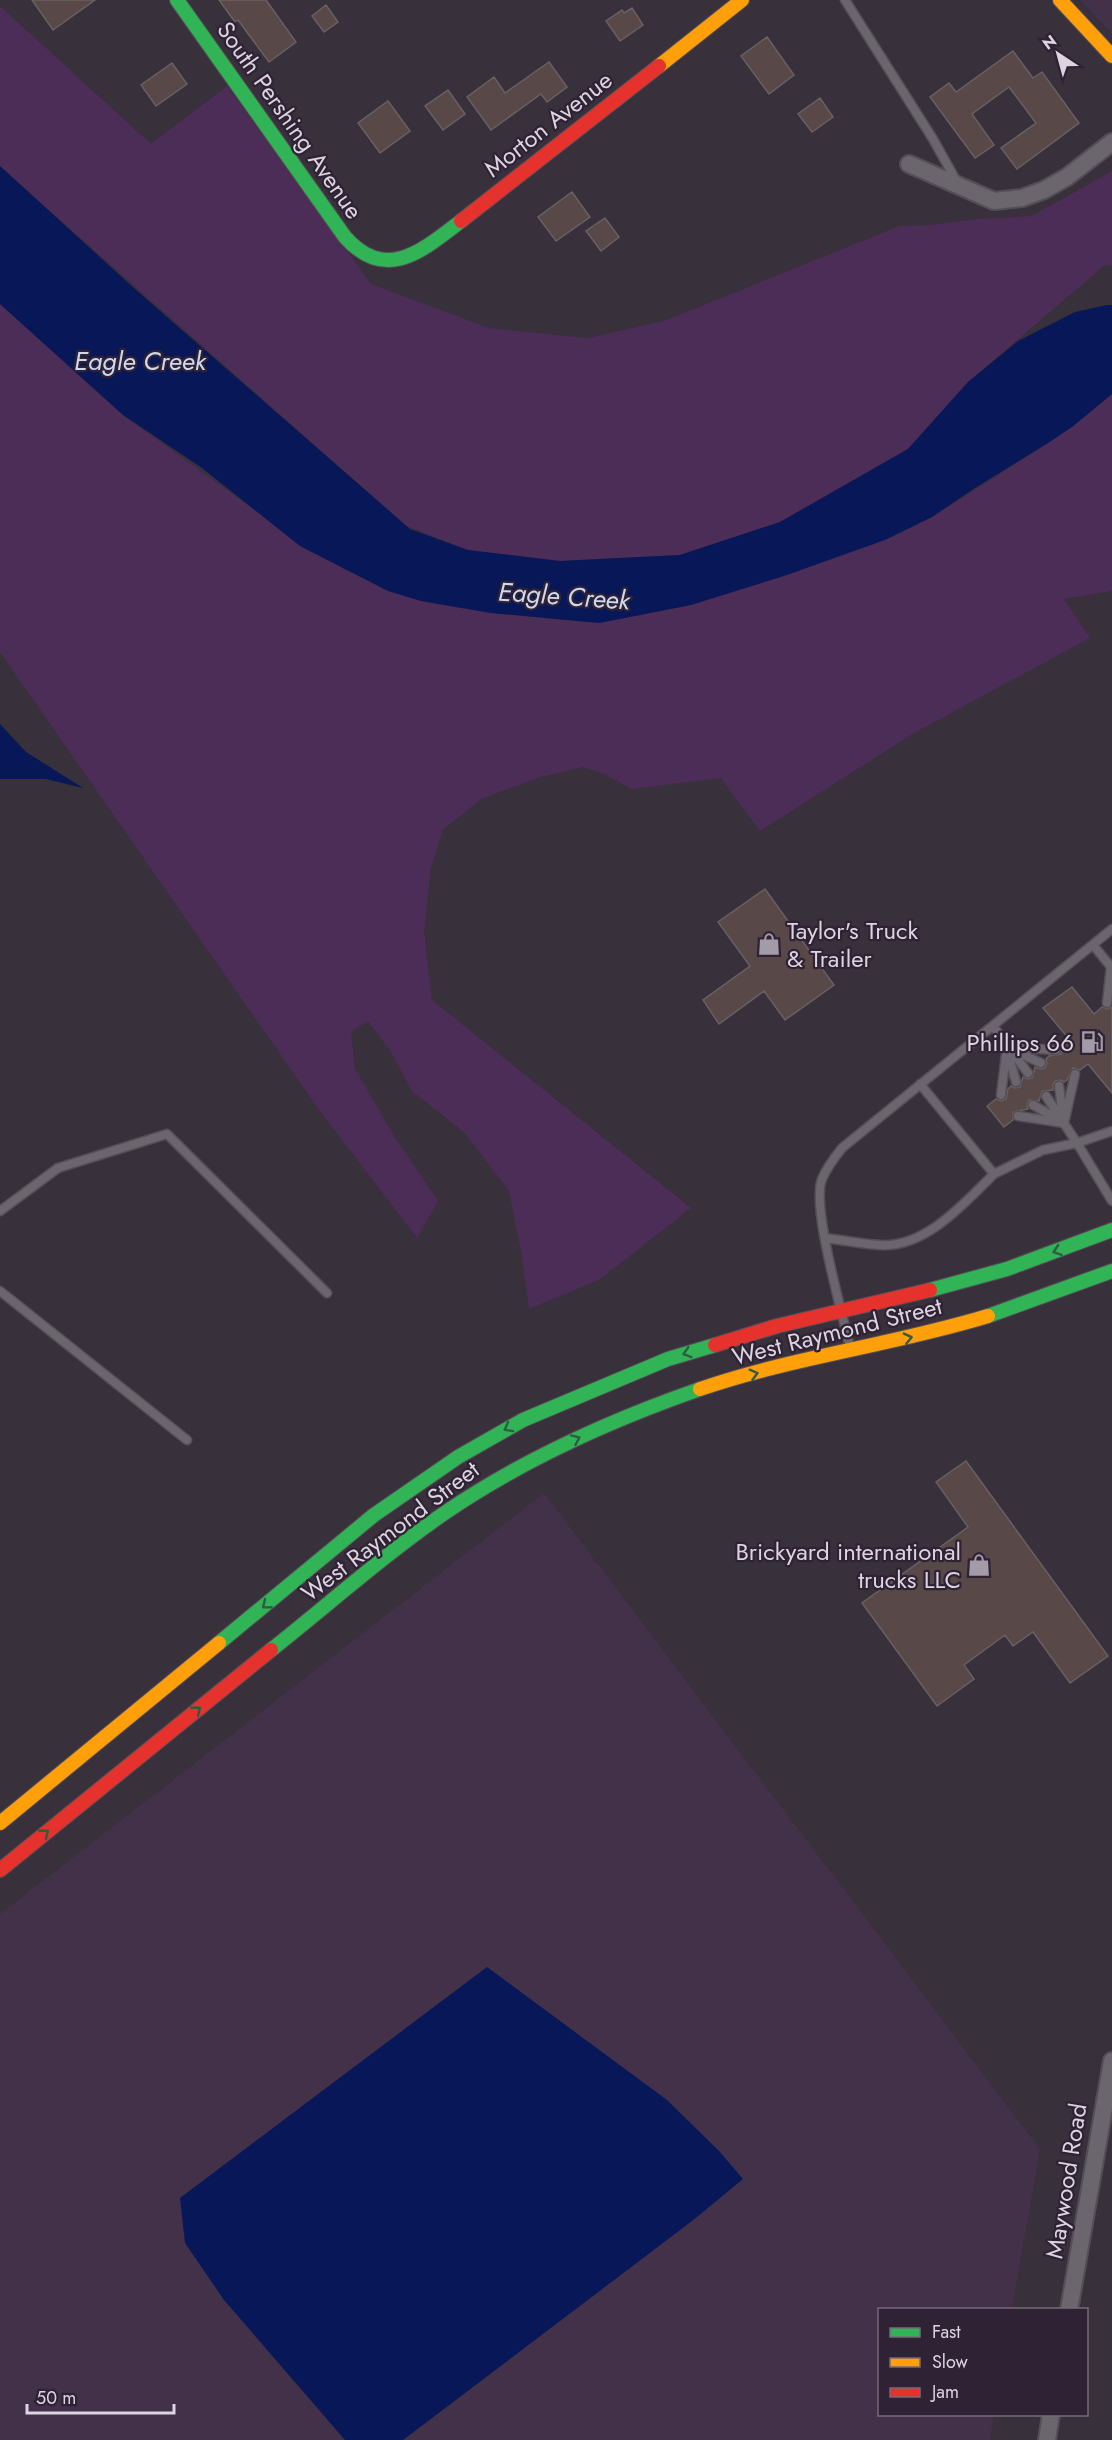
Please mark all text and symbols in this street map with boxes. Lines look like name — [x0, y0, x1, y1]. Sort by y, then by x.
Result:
street label: South Pershing Avenue — [208, 14, 372, 226]
north arrow — [1028, 24, 1088, 84]
text: N — [1038, 29, 1061, 55]
street label: Morton Avenue — [476, 63, 620, 185]
water label: Eagle Creek — [74, 342, 208, 380]
water label: Eagle Creek — [497, 572, 633, 620]
place label: Taylor's Truck & Trailer — [787, 913, 918, 976]
shop icon: Taylor's Truck & Trailer — [756, 931, 782, 957]
place label: Phillips 66 — [967, 1025, 1074, 1060]
fuel station icon: Phillips 66 — [1079, 1029, 1105, 1055]
one-way arrow — [1052, 1244, 1063, 1257]
street label: West Raymond Street — [729, 1288, 946, 1374]
one-way arrow — [902, 1332, 912, 1345]
one-way arrow — [682, 1346, 693, 1358]
one-way arrow — [748, 1369, 758, 1381]
one-way arrow — [504, 1421, 514, 1432]
one-way arrow — [570, 1434, 581, 1446]
street label: West Raymond Street — [294, 1452, 487, 1610]
place label: Brickyard international trucks LLC — [735, 1534, 961, 1597]
shop icon: Brickyard international trucks LLC — [966, 1552, 992, 1578]
one-way arrow — [262, 1597, 273, 1608]
one-way arrow — [190, 1707, 201, 1718]
one-way arrow — [38, 1829, 49, 1840]
street label: Maywood Road — [1036, 2101, 1096, 2261]
legend — [878, 2308, 1088, 2416]
text: Fast — [932, 2319, 961, 2345]
text: Slow — [932, 2349, 969, 2375]
scale bar — [27, 2377, 174, 2415]
text: Jam — [930, 2379, 959, 2405]
text: 50 m — [36, 2385, 76, 2411]

